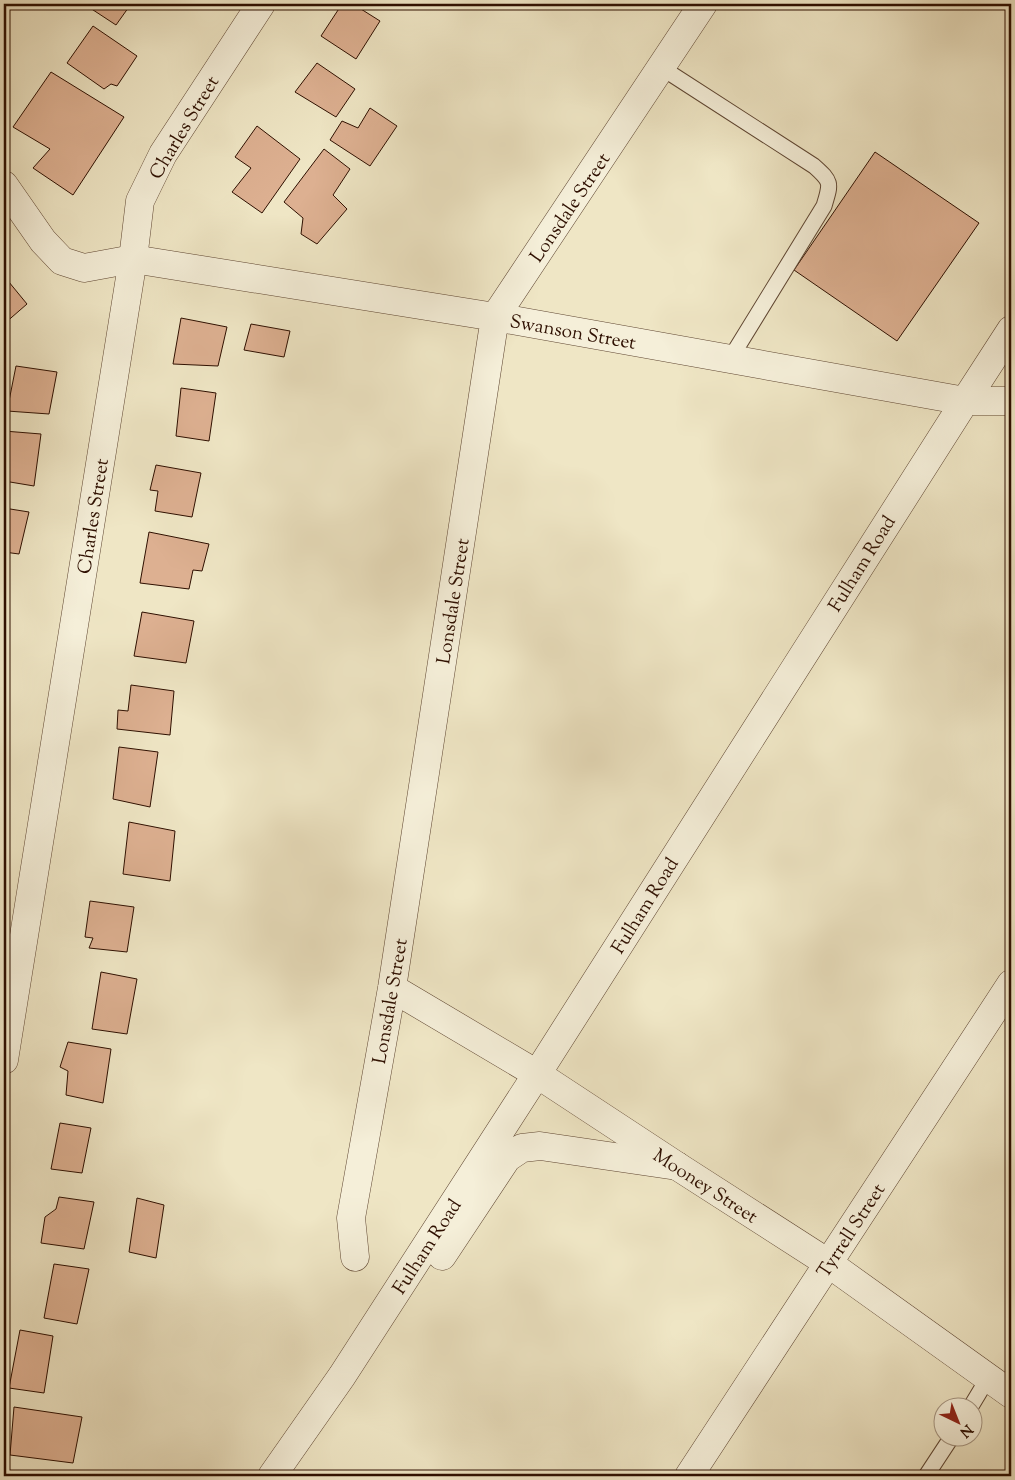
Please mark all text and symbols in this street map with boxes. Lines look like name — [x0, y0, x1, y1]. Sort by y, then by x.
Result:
street label: Charles Street — [144, 71, 227, 185]
street label: Lonsdale Street — [524, 148, 618, 269]
street label: Swanson Street — [507, 309, 638, 358]
street label: Charles Street — [72, 456, 117, 576]
street label: Fulham Road — [823, 511, 904, 618]
street label: Lonsdale Street — [431, 536, 478, 666]
street label: Fulham Road — [606, 853, 687, 960]
street label: Lonsdale Street — [367, 936, 416, 1066]
street label: Mooney Street — [647, 1143, 763, 1231]
street label: Tyrrell Street — [811, 1178, 893, 1284]
street label: Fulham Road — [387, 1194, 469, 1300]
north arrow — [932, 1398, 982, 1448]
text: N — [955, 1419, 976, 1441]

